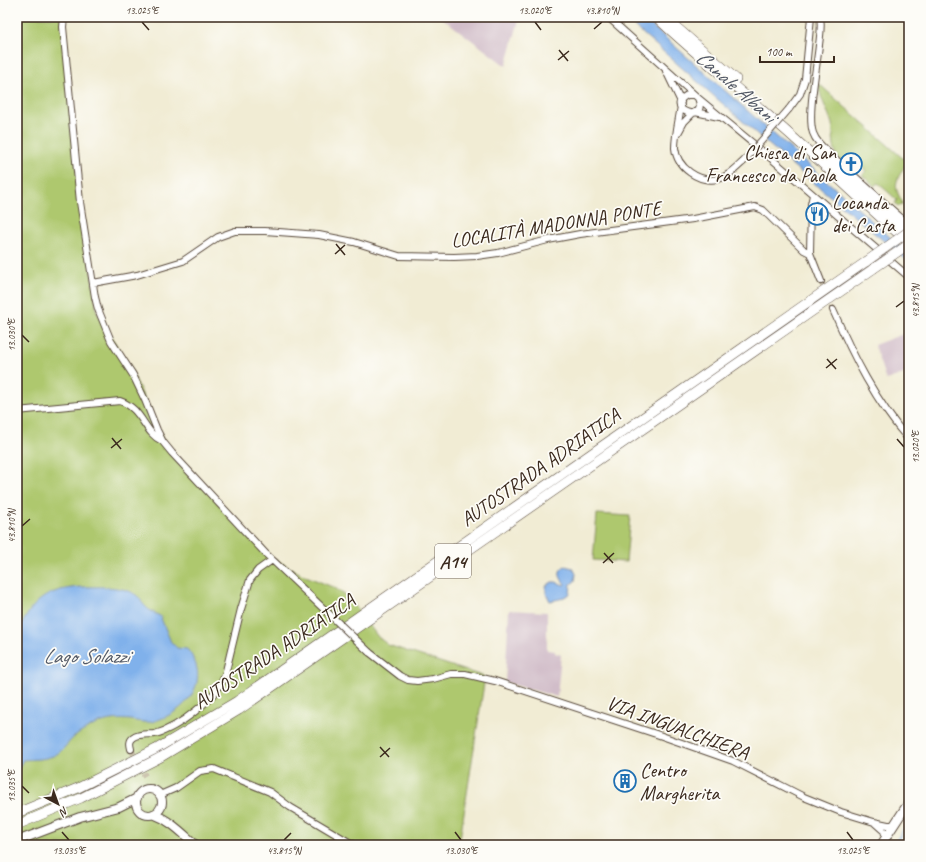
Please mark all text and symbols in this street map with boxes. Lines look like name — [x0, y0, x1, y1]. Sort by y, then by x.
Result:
text: 13.025°E — [126, 4, 160, 17]
text: 13.020°E — [519, 4, 553, 17]
text: 43.810°N — [585, 4, 621, 17]
scale bar — [760, 38, 834, 64]
water label: Canale Albani — [690, 44, 785, 131]
text: 100 m — [766, 44, 793, 60]
place label: Chiesa di San Francesco da Paola — [706, 140, 837, 188]
church icon: Chiesa di San Francesco da Paola — [838, 151, 864, 177]
place label: Locanda dei Casta — [832, 190, 896, 238]
street label: LOCALITÀ MADONNA PONTE — [449, 195, 666, 253]
restaurant icon: Locanda dei Casta — [804, 201, 830, 227]
text: 43.815°N — [909, 282, 922, 318]
text: 13.030°E — [5, 317, 18, 351]
street label: AUTOSTRADA ADRIATICA — [456, 402, 626, 532]
text: 13.020°E — [909, 429, 922, 463]
text: 43.810°N — [5, 507, 18, 543]
road number: A14 — [435, 544, 471, 578]
street label: AUTOSTRADA ADRIATICA — [189, 588, 361, 715]
water label: Lago Solazzi — [43, 643, 134, 669]
street label: VIA INGUALCHIERA — [603, 690, 753, 765]
place label: Centro Margherita — [640, 758, 721, 806]
text: 13.035°E — [5, 768, 18, 802]
building icon: Centro Margherita — [612, 768, 638, 794]
north arrow — [38, 784, 78, 824]
text: N — [56, 804, 72, 820]
text: 13.035°E — [53, 844, 87, 857]
text: 43.815°N — [267, 844, 303, 857]
text: 13.030°E — [445, 844, 479, 857]
text: 13.025°E — [837, 844, 871, 857]

